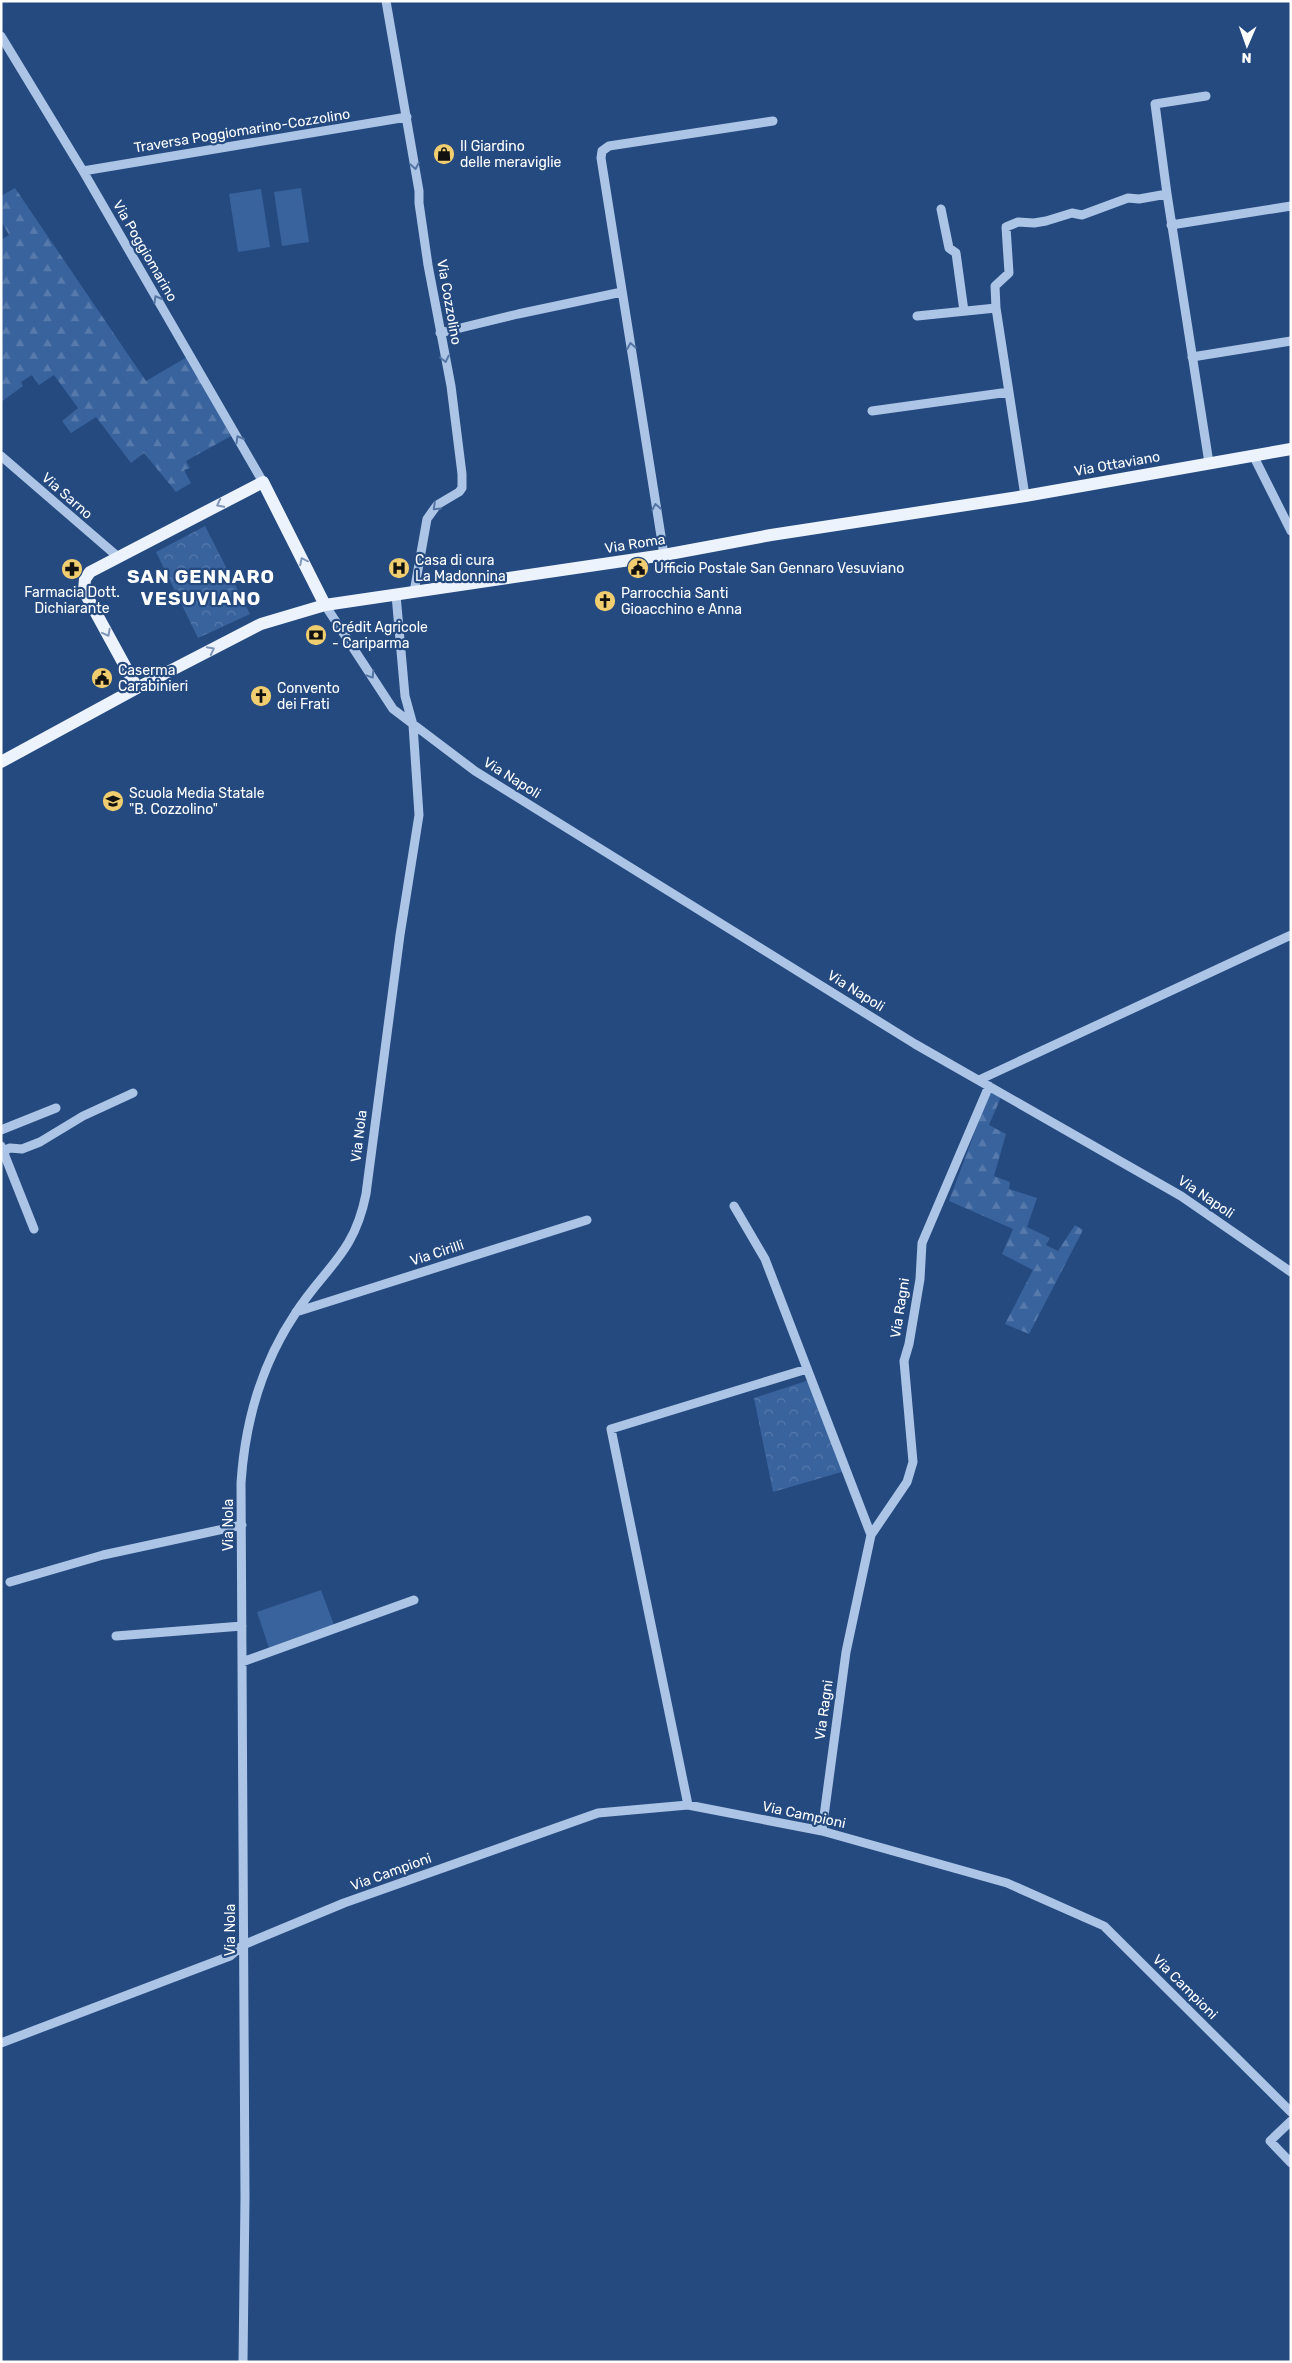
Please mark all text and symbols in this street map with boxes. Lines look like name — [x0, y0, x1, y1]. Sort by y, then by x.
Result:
north arrow — [1222, 20, 1272, 70]
text: N — [1241, 49, 1252, 66]
street label: Traversa Poggiomarino-Cozzolino — [133, 105, 351, 157]
place label: Il Giardino delle meraviglie — [460, 138, 562, 171]
shop icon: Il Giardino delle meraviglie — [432, 142, 456, 166]
one-way arrow — [409, 161, 419, 170]
street label: Via Poggiomarino — [109, 197, 181, 305]
street label: Via Cozzolino — [433, 258, 465, 346]
one-way arrow — [153, 296, 163, 305]
one-way arrow — [626, 342, 636, 351]
one-way arrow — [439, 355, 450, 364]
one-way arrow — [235, 436, 245, 445]
street label: Via Ottaviano — [1073, 448, 1161, 480]
street label: Via Sarno — [38, 469, 96, 523]
one-way arrow — [216, 498, 225, 508]
one-way arrow — [433, 501, 442, 510]
one-way arrow — [651, 502, 661, 511]
street label: Via Roma — [604, 531, 666, 557]
place label: Casa di cura La Madonnina — [415, 552, 506, 585]
hospital icon: Casa di cura La Madonnina — [387, 556, 411, 580]
public building icon: Ufficio Postale San Gennaro Vesuviano — [626, 556, 650, 580]
pharmacy icon: Farmacia Dott. Dichiarante — [60, 557, 84, 581]
one-way arrow — [299, 558, 309, 567]
place label: Ufficio Postale San Gennaro Vesuviano — [654, 560, 904, 577]
district label: SAN GENNARO VESUVIANO — [127, 565, 275, 610]
place label: Farmacia Dott. Dichiarante — [24, 584, 120, 617]
place label: Parrocchia Santi Gioacchino e Anna — [621, 585, 742, 618]
church icon: Parrocchia Santi Gioacchino e Anna — [593, 589, 617, 613]
place label: Crédit Agricole - Cariparma — [332, 619, 428, 652]
bank icon: Crédit Agricole - Cariparma — [304, 623, 328, 647]
one-way arrow — [101, 628, 111, 637]
one-way arrow — [206, 646, 215, 656]
place label: Caserma Carabinieri — [118, 662, 188, 695]
public building icon: Caserma Carabinieri — [90, 666, 114, 690]
one-way arrow — [365, 669, 374, 679]
place label: Convento dei Frati — [277, 680, 340, 713]
church icon: Convento dei Frati — [249, 684, 273, 708]
street label: Via Napoli — [480, 754, 544, 802]
place label: Scuola Media Statale "B. Cozzolino" — [129, 785, 265, 818]
school or university icon: Scuola Media Statale "B. Cozzolino" — [101, 789, 125, 813]
street label: Via Napoli — [824, 967, 888, 1015]
street label: Via Nola — [347, 1109, 371, 1163]
street label: Via Napoli — [1175, 1172, 1237, 1222]
street label: Via Cirilli — [408, 1236, 466, 1270]
street label: Via Ragni — [887, 1277, 913, 1339]
street label: Via Nola — [220, 1499, 237, 1551]
street label: Via Ragni — [811, 1679, 837, 1741]
street label: Via Campioni — [761, 1798, 847, 1832]
street label: Via Campioni — [348, 1850, 434, 1894]
street label: Via Nola — [222, 1904, 239, 1956]
street label: Via Campioni — [1149, 1951, 1221, 2023]

